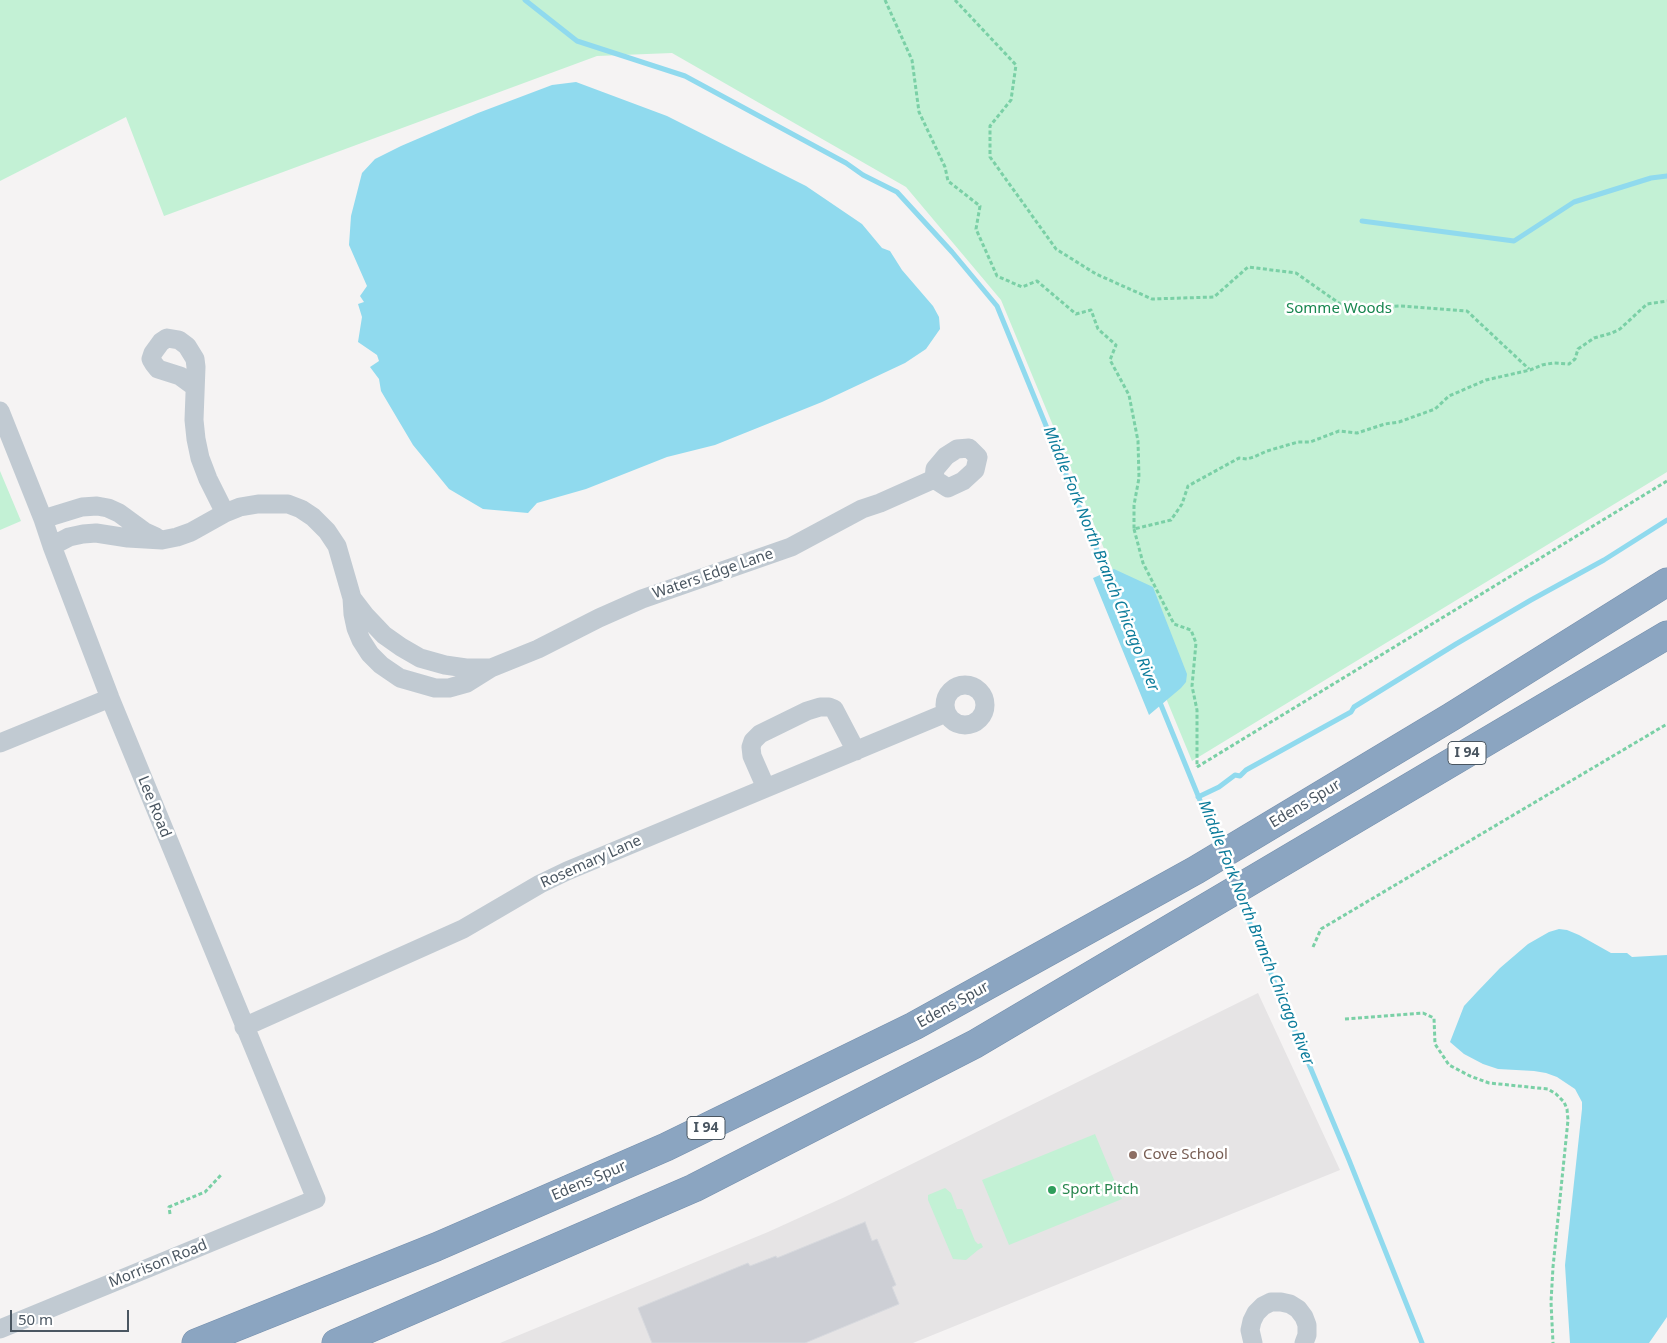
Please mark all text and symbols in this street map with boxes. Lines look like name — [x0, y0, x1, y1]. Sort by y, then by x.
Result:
park label: Somme Woods — [1286, 300, 1392, 318]
water label: Middle Fork North Branch Chicago River — [1039, 424, 1163, 694]
street label: Waters Edge Lane — [650, 545, 776, 603]
road number: I 94 — [1448, 741, 1486, 764]
street label: Lee Road — [134, 774, 174, 840]
street label: Edens Spur — [1266, 776, 1344, 832]
water label: Middle Fork North Branch Chicago River — [1194, 798, 1318, 1068]
street label: Rosemary Lane — [538, 832, 644, 892]
street label: Edens Spur — [914, 978, 992, 1032]
road number: I 94 — [687, 1116, 725, 1140]
place label: Cove School — [1143, 1146, 1228, 1164]
marker: Cove School — [1127, 1149, 1139, 1161]
street label: Edens Spur — [549, 1157, 629, 1205]
place label: Sport Pitch — [1062, 1181, 1139, 1199]
marker: Sport Pitch — [1046, 1184, 1058, 1196]
street label: Morrison Road — [106, 1236, 210, 1292]
scale bar — [12, 1300, 131, 1332]
text: 50 m — [18, 1309, 53, 1329]

